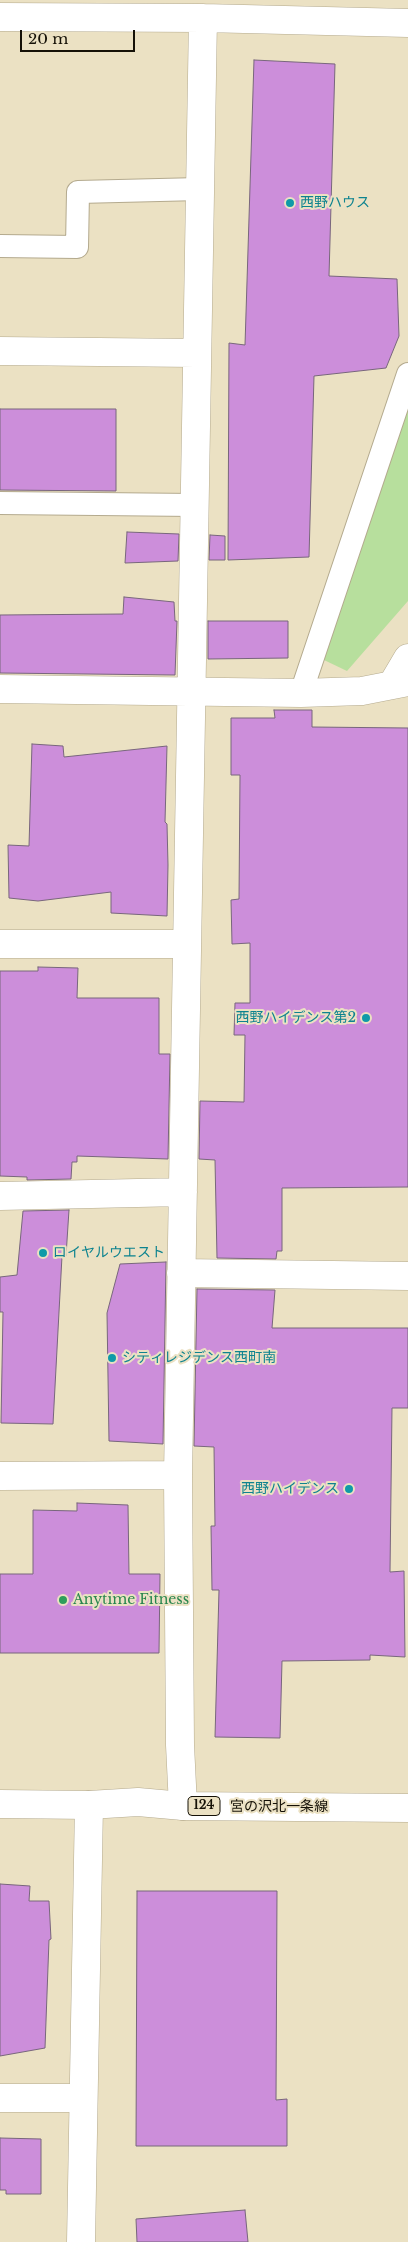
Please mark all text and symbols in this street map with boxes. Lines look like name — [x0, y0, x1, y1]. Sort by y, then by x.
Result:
scale bar — [22, 20, 138, 52]
text: 20 m — [28, 29, 68, 48]
place label: 西野ハウス — [300, 195, 370, 211]
marker: 西野ハウス — [284, 197, 296, 209]
place label: 西野ハイデンス第2 — [235, 1010, 356, 1026]
marker: 西野ハイデンス第2 — [360, 1012, 372, 1024]
place label: ロイヤルウエスト — [53, 1245, 165, 1261]
marker: ロイヤルウエスト — [37, 1247, 49, 1259]
place label: シティレジデンス西町南 — [122, 1350, 276, 1366]
marker: シティレジデンス西町南 — [106, 1352, 118, 1364]
place label: 西野ハイデンス — [241, 1481, 339, 1497]
marker: 西野ハイデンス — [343, 1483, 355, 1495]
place label: Anytime Fitness — [73, 1592, 189, 1608]
marker: Anytime Fitness — [57, 1594, 69, 1606]
road number: 124 — [188, 1796, 220, 1815]
street label: 宮の沢北一条線 — [230, 1799, 328, 1815]

